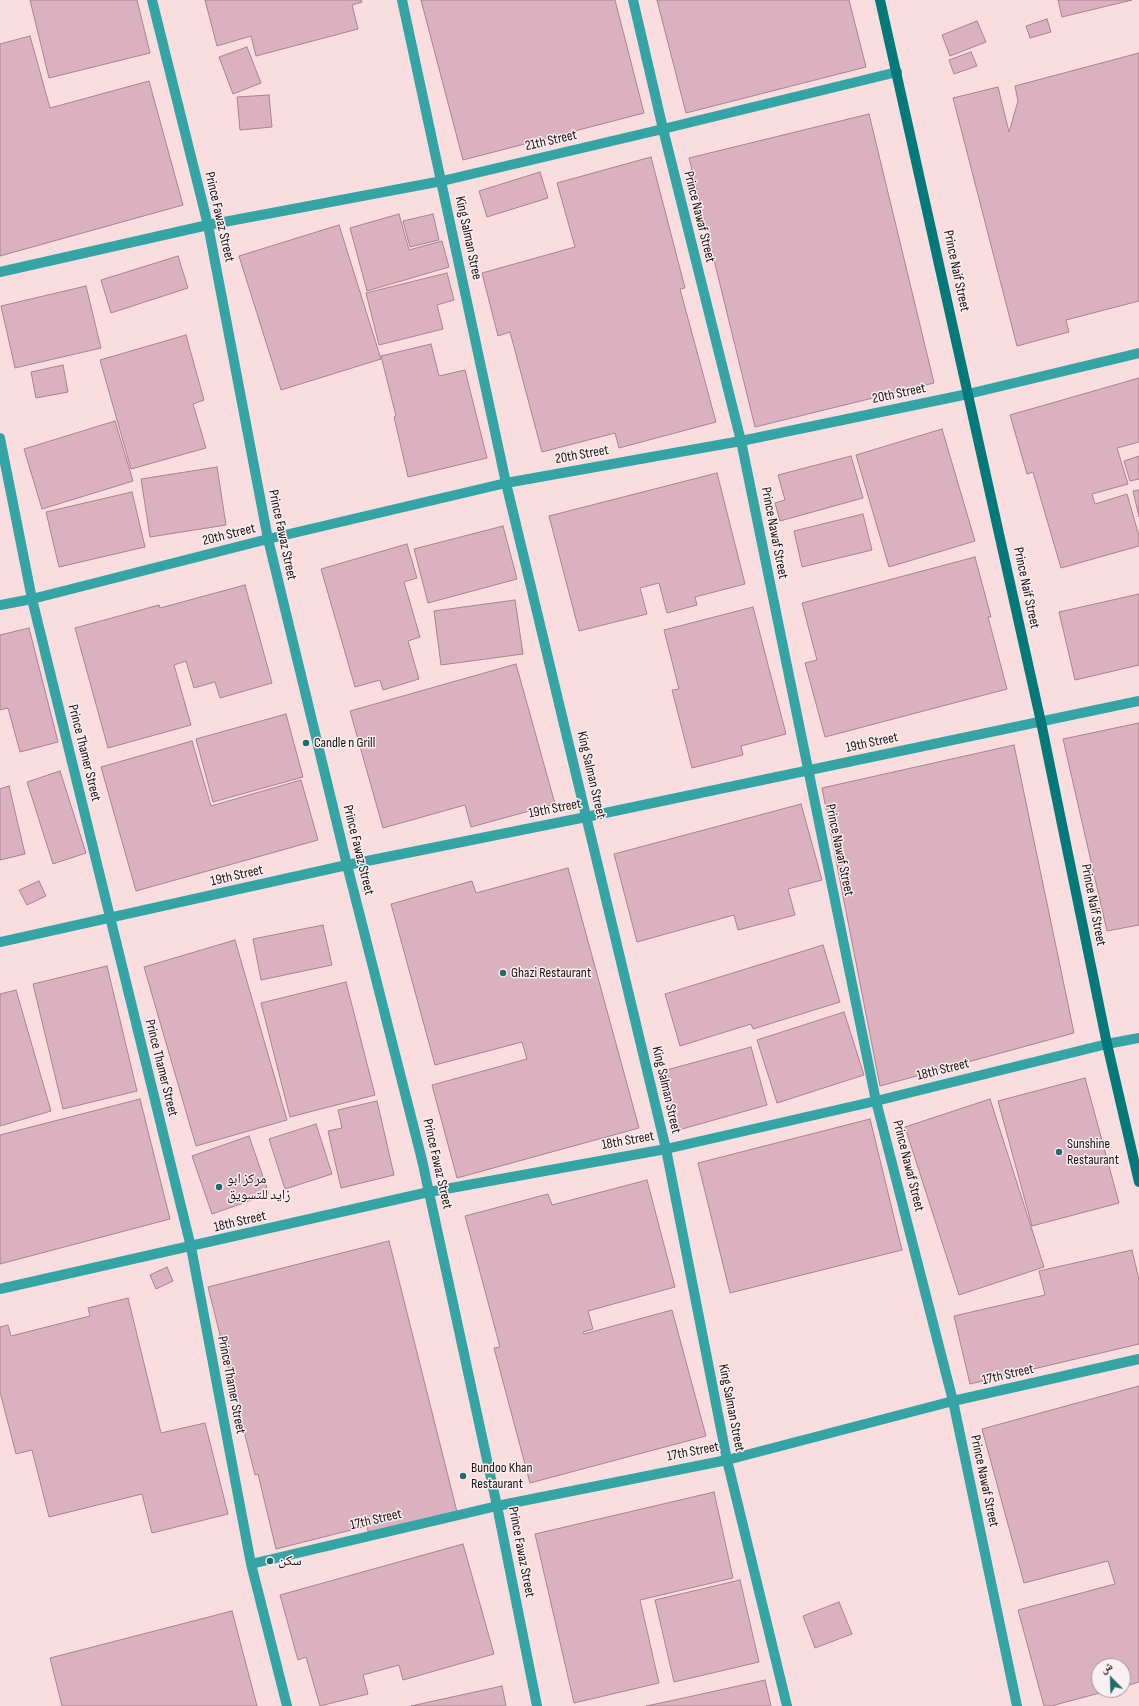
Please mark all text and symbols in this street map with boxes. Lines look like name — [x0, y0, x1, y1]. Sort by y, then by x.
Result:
street label: 21th Street — [523, 127, 579, 155]
street label: Prince Fawaz Street — [200, 170, 238, 264]
street label: Prince Nawaf Street — [680, 170, 718, 264]
street label: King Salman Stree — [451, 195, 485, 281]
street label: Prince Naif Street — [939, 229, 973, 313]
street label: 20th Street — [871, 380, 927, 408]
street label: 20th Street — [554, 442, 610, 468]
street label: Prince Nawaf Street — [757, 486, 791, 580]
street label: Prince Fawaz Street — [264, 488, 300, 582]
street label: 20th Street — [201, 520, 257, 550]
street label: Prince Naif Street — [1009, 546, 1043, 630]
street label: Prince Thamer Street — [64, 703, 104, 803]
street label: 19th Street — [844, 729, 900, 757]
street label: King Salman Street — [573, 730, 609, 820]
place label: Candle n Grill — [314, 735, 375, 751]
marker: Candle n Grill — [301, 738, 311, 748]
street label: 19th Street — [527, 796, 583, 822]
street label: Prince Fawaz Street — [339, 803, 377, 897]
street label: Prince Nawaf Street — [821, 803, 857, 897]
street label: 19th Street — [209, 862, 265, 890]
street label: Prince Naif Street — [1077, 863, 1109, 947]
place label: Ghazi Restaurant — [511, 965, 591, 981]
marker: Ghazi Restaurant — [498, 968, 508, 978]
street label: Prince Thamer Street — [141, 1018, 181, 1118]
street label: King Salman Street — [648, 1045, 684, 1135]
street label: 18th Street — [915, 1055, 971, 1085]
street label: Prince Fawaz Street — [418, 1117, 456, 1211]
street label: Prince Nawaf Street — [889, 1119, 927, 1213]
street label: 18th Street — [600, 1128, 656, 1154]
place label: Sunshine Restaurant — [1067, 1136, 1119, 1168]
marker: Sunshine Restaurant — [1054, 1147, 1064, 1157]
place label: مركز ابو زايد للتسويق — [227, 1171, 290, 1204]
marker: مركز ابو زايد للتسويق — [214, 1182, 224, 1192]
street label: 18th Street — [212, 1208, 268, 1236]
street label: Prince Thamer Street — [213, 1335, 249, 1435]
street label: 17th Street — [980, 1361, 1036, 1389]
street label: King Salman Street — [714, 1363, 748, 1453]
street label: Prince Nawaf Street — [966, 1434, 1002, 1528]
street label: 17th Street — [666, 1439, 720, 1465]
place label: Bundoo Khan Restaurant — [471, 1460, 533, 1492]
marker: Bundoo Khan Restaurant — [458, 1471, 468, 1481]
street label: Prince Fawaz Street — [504, 1505, 538, 1599]
street label: 17th Street — [348, 1506, 404, 1534]
place label: سكن — [278, 1553, 302, 1569]
marker: سكن — [265, 1556, 275, 1566]
north arrow — [1091, 1658, 1131, 1698]
text: ش — [1099, 1659, 1114, 1676]

